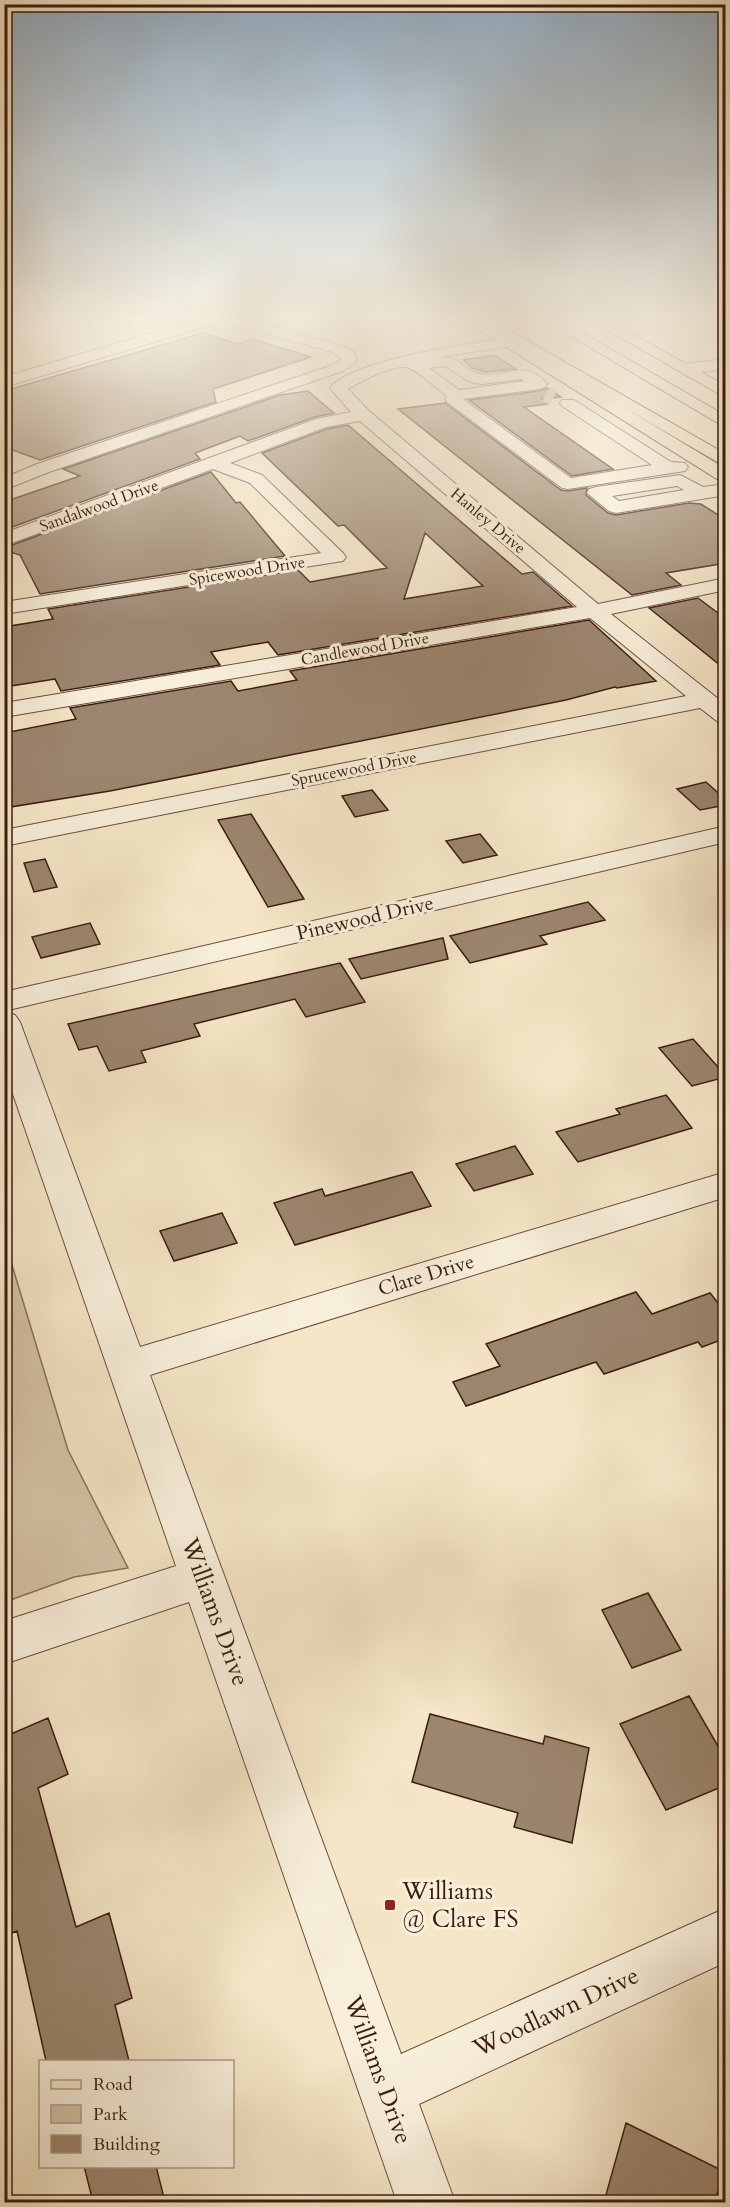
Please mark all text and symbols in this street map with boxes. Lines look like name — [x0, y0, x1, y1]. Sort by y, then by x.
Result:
street label: Sandalwood Drive — [36, 474, 162, 538]
street label: Hanley Drive — [446, 483, 530, 559]
street label: Spicewood Drive — [187, 551, 307, 591]
street label: Candlewood Drive — [299, 627, 431, 671]
street label: Sprucewood Drive — [289, 746, 419, 792]
street label: Pinewood Drive — [294, 889, 436, 947]
street label: Clare Drive — [375, 1248, 477, 1302]
street label: Williams Drive — [173, 1532, 257, 1691]
place label: Williams @ Clare FS — [401, 1875, 518, 1936]
marker: Williams @ Clare FS — [383, 1898, 397, 1912]
street label: Woodlawn Drive — [467, 1959, 644, 2065]
street label: Williams Drive — [336, 1990, 420, 2149]
legend — [39, 2060, 234, 2168]
text: Road — [93, 2072, 133, 2097]
text: Park — [93, 2102, 128, 2127]
text: Building — [93, 2132, 161, 2157]

